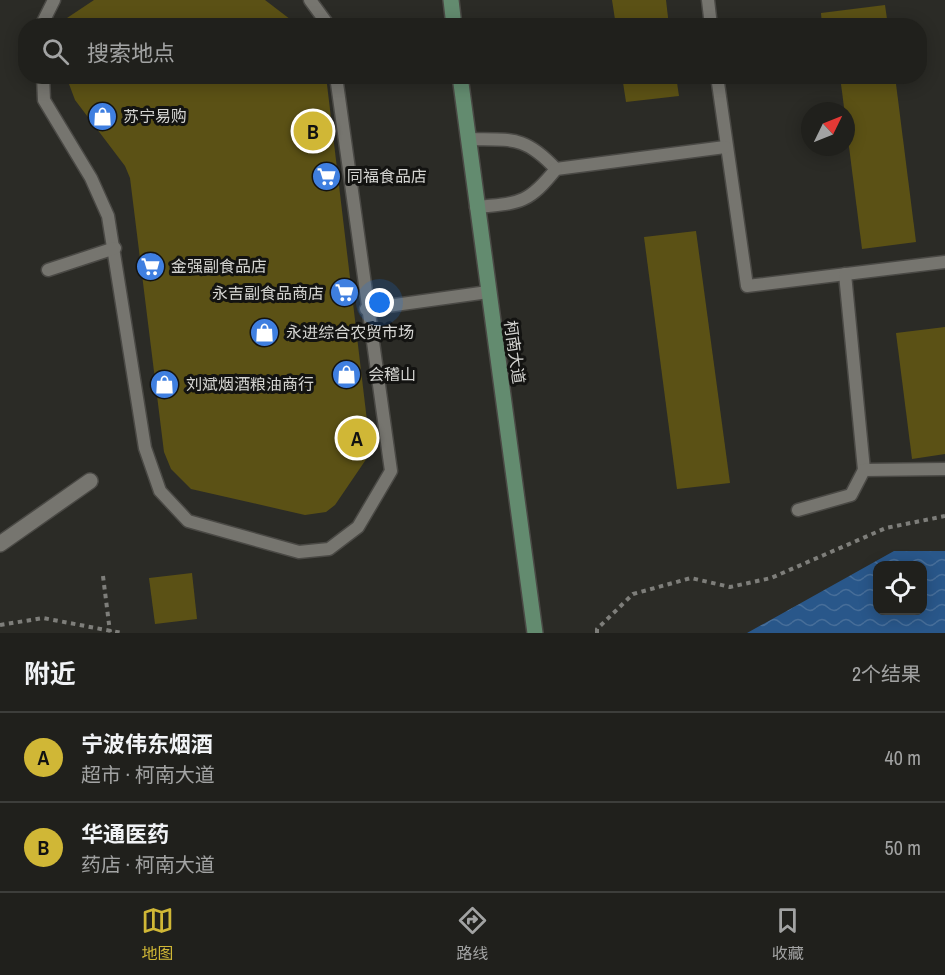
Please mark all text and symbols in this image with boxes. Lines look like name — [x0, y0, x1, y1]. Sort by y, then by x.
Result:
search box — [18, 18, 927, 84]
icon: search — [39, 35, 72, 68]
text: 搜索地点 — [87, 38, 175, 68]
shop icon: 苏宁易购 — [86, 100, 118, 132]
north arrow — [801, 102, 855, 156]
place label: 苏宁易购 — [123, 105, 187, 127]
pin: B — [294, 108, 332, 154]
supermarket icon: 同福食品店 — [310, 160, 342, 192]
place label: 同福食品店 — [347, 165, 427, 187]
supermarket icon: 金强副食品店 — [134, 250, 166, 282]
place label: 金强副食品店 — [171, 255, 267, 277]
supermarket icon: 永吉副食品商店 — [329, 277, 361, 309]
place label: 永吉副食品商店 — [212, 282, 324, 304]
your location — [365, 288, 394, 317]
shop icon: 永进综合农贸市场 — [249, 316, 281, 348]
street label: 柯南大道 — [500, 319, 530, 385]
place label: 永进综合农贸市场 — [286, 321, 414, 343]
shop icon: 会稽山 — [331, 358, 363, 390]
place label: 会稽山 — [368, 363, 416, 385]
shop icon: 刘斌烟酒粮油商行 — [149, 368, 181, 400]
place label: 刘斌烟酒粮油商行 — [186, 373, 314, 395]
pin: A — [338, 416, 376, 460]
map controls — [873, 561, 927, 615]
button: locate — [873, 561, 927, 615]
text: 附近 — [24, 656, 76, 691]
text: 2个结果 — [852, 660, 921, 687]
text: 宁波伟东烟酒 — [81, 729, 213, 759]
text: A — [38, 744, 49, 771]
text: 40 m — [885, 744, 921, 771]
text: 超市 · 柯南大道 — [81, 761, 215, 788]
text: 华通医药 — [81, 819, 169, 849]
text: B — [38, 834, 49, 861]
text: 50 m — [885, 834, 921, 861]
text: 药店 · 柯南大道 — [81, 851, 215, 878]
tab: 地图 — [141, 904, 174, 964]
tab: 路线 — [456, 904, 489, 964]
tab: 收藏 — [771, 904, 804, 964]

